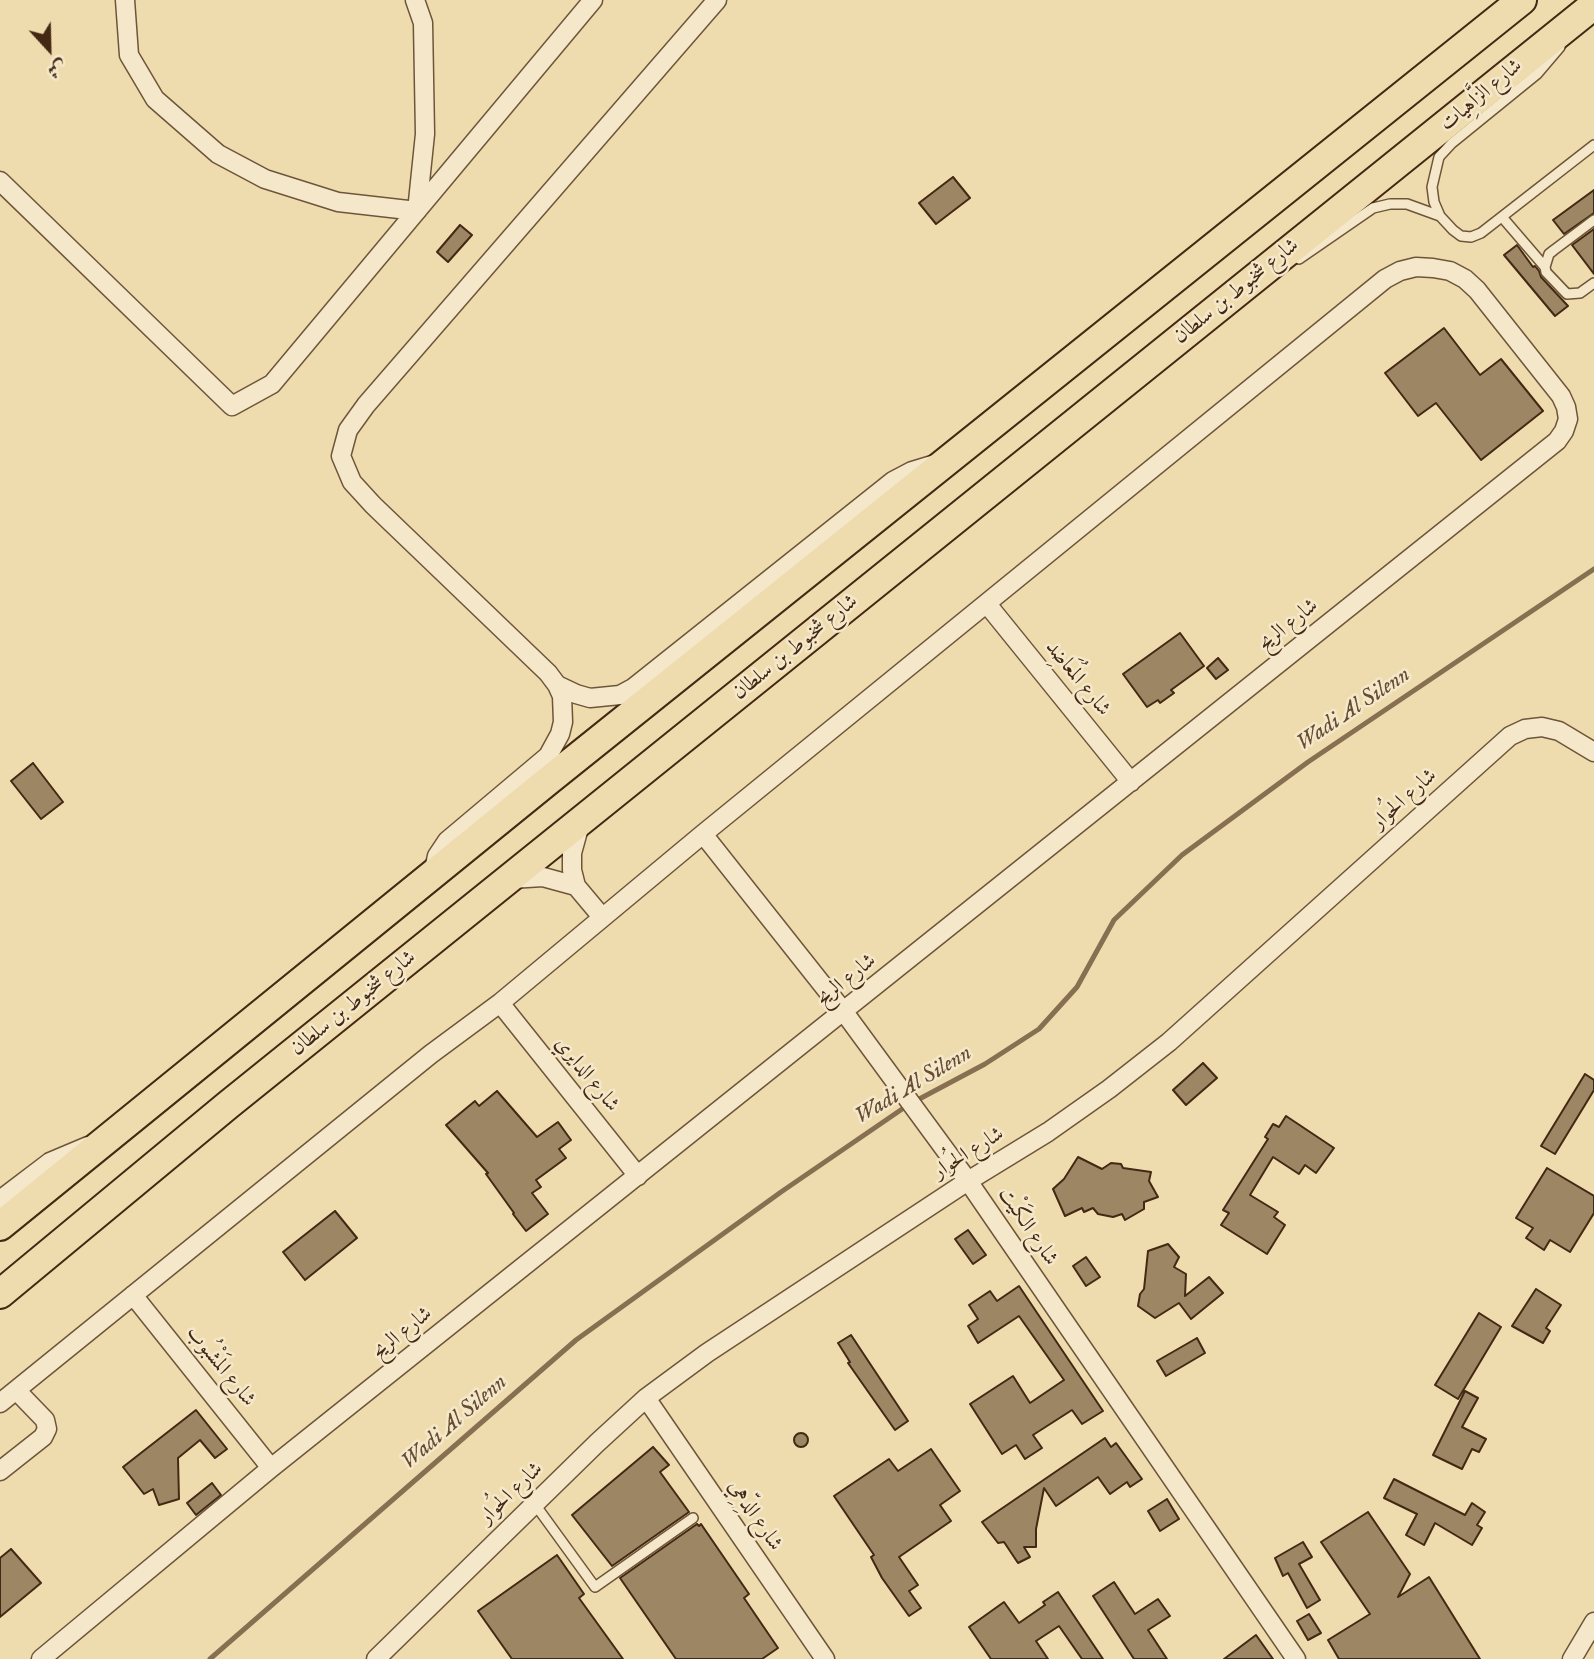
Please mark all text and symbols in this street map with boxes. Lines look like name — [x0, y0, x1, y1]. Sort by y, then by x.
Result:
north arrow — [14, 14, 84, 84]
text: ش — [44, 54, 70, 83]
street label: شارع الزَّاهِيات — [1436, 54, 1528, 138]
street label: شارع شخبوط بن سلطان — [1169, 234, 1305, 350]
street label: شارع شخبوط بن سلطان — [728, 590, 864, 706]
street label: شارع الريح — [1254, 594, 1324, 658]
street label: شارع المُعَاضِد — [1039, 636, 1115, 722]
water label: Wadi Al Silenn — [1292, 662, 1416, 758]
street label: شارع الحُوار — [1367, 764, 1443, 836]
street label: شارع شخبوط بن سلطان — [286, 946, 422, 1062]
street label: شارع الريح — [812, 949, 882, 1013]
street label: شارع الدايري — [548, 1032, 624, 1118]
water label: Wadi Al Silenn — [851, 1040, 977, 1132]
street label: شارع الحُوار — [929, 1122, 1009, 1186]
street label: شارع الكَيْت — [992, 1183, 1062, 1271]
street label: شارع الريح — [368, 1302, 438, 1366]
street label: شارع المَشْبُوب — [180, 1321, 260, 1413]
water label: Wadi Al Silenn — [396, 1369, 514, 1477]
street label: شارع الحُوار — [475, 1457, 549, 1531]
street label: شارع الدِّهِي — [721, 1476, 787, 1556]

